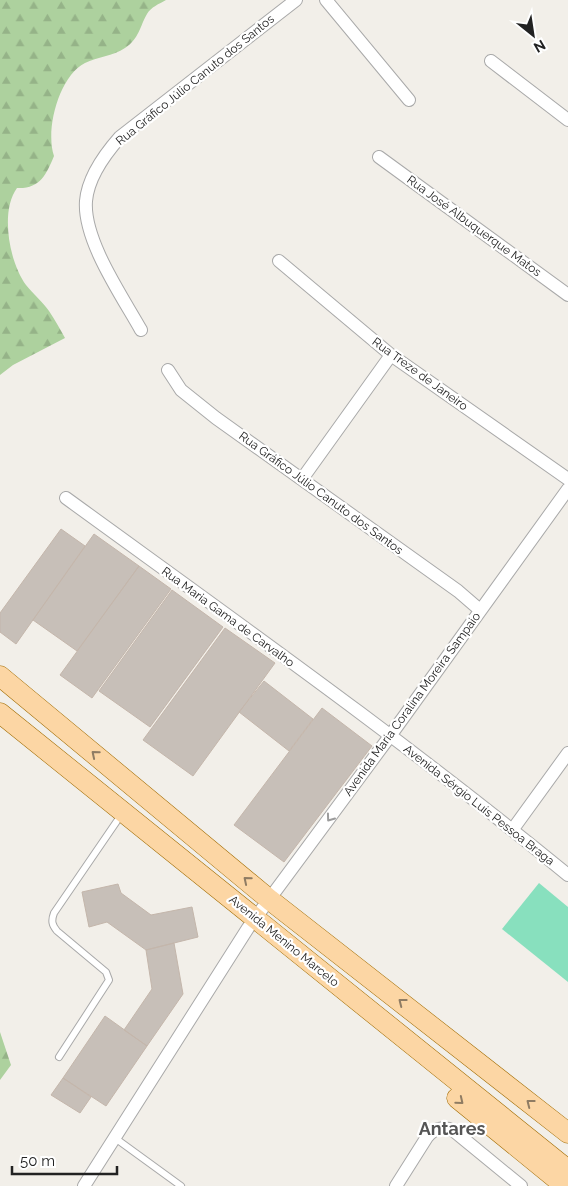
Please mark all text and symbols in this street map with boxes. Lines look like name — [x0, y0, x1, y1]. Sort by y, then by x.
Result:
north arrow — [508, 10, 558, 60]
street label: Rua Gráfico Júlio Canuto dos Santos — [113, 12, 277, 148]
text: N — [531, 37, 548, 56]
street label: Rua José Albuquerque Matos — [404, 173, 544, 280]
street label: Rua Treze de Janeiro — [370, 335, 470, 413]
street label: Rua Gráfico Júlio Canuto dos Santos — [236, 429, 406, 557]
street label: Rua Maria Gama de Carvalho — [159, 564, 297, 670]
street label: Avenida Maria Coralina Moreira Sampaio — [341, 610, 483, 798]
street label: Avenida Sérgio Luís Pessoa Braga — [401, 742, 557, 868]
one-way arrow — [91, 751, 100, 760]
one-way arrow — [328, 812, 336, 821]
one-way arrow — [243, 877, 252, 886]
street label: Avenida Menino Marcelo — [226, 892, 342, 990]
one-way arrow — [399, 1000, 408, 1008]
one-way arrow — [454, 1095, 463, 1103]
one-way arrow — [526, 1099, 535, 1108]
district label: Antares — [419, 1118, 485, 1139]
scale bar — [12, 1144, 118, 1176]
text: 50 m — [20, 1152, 55, 1170]

